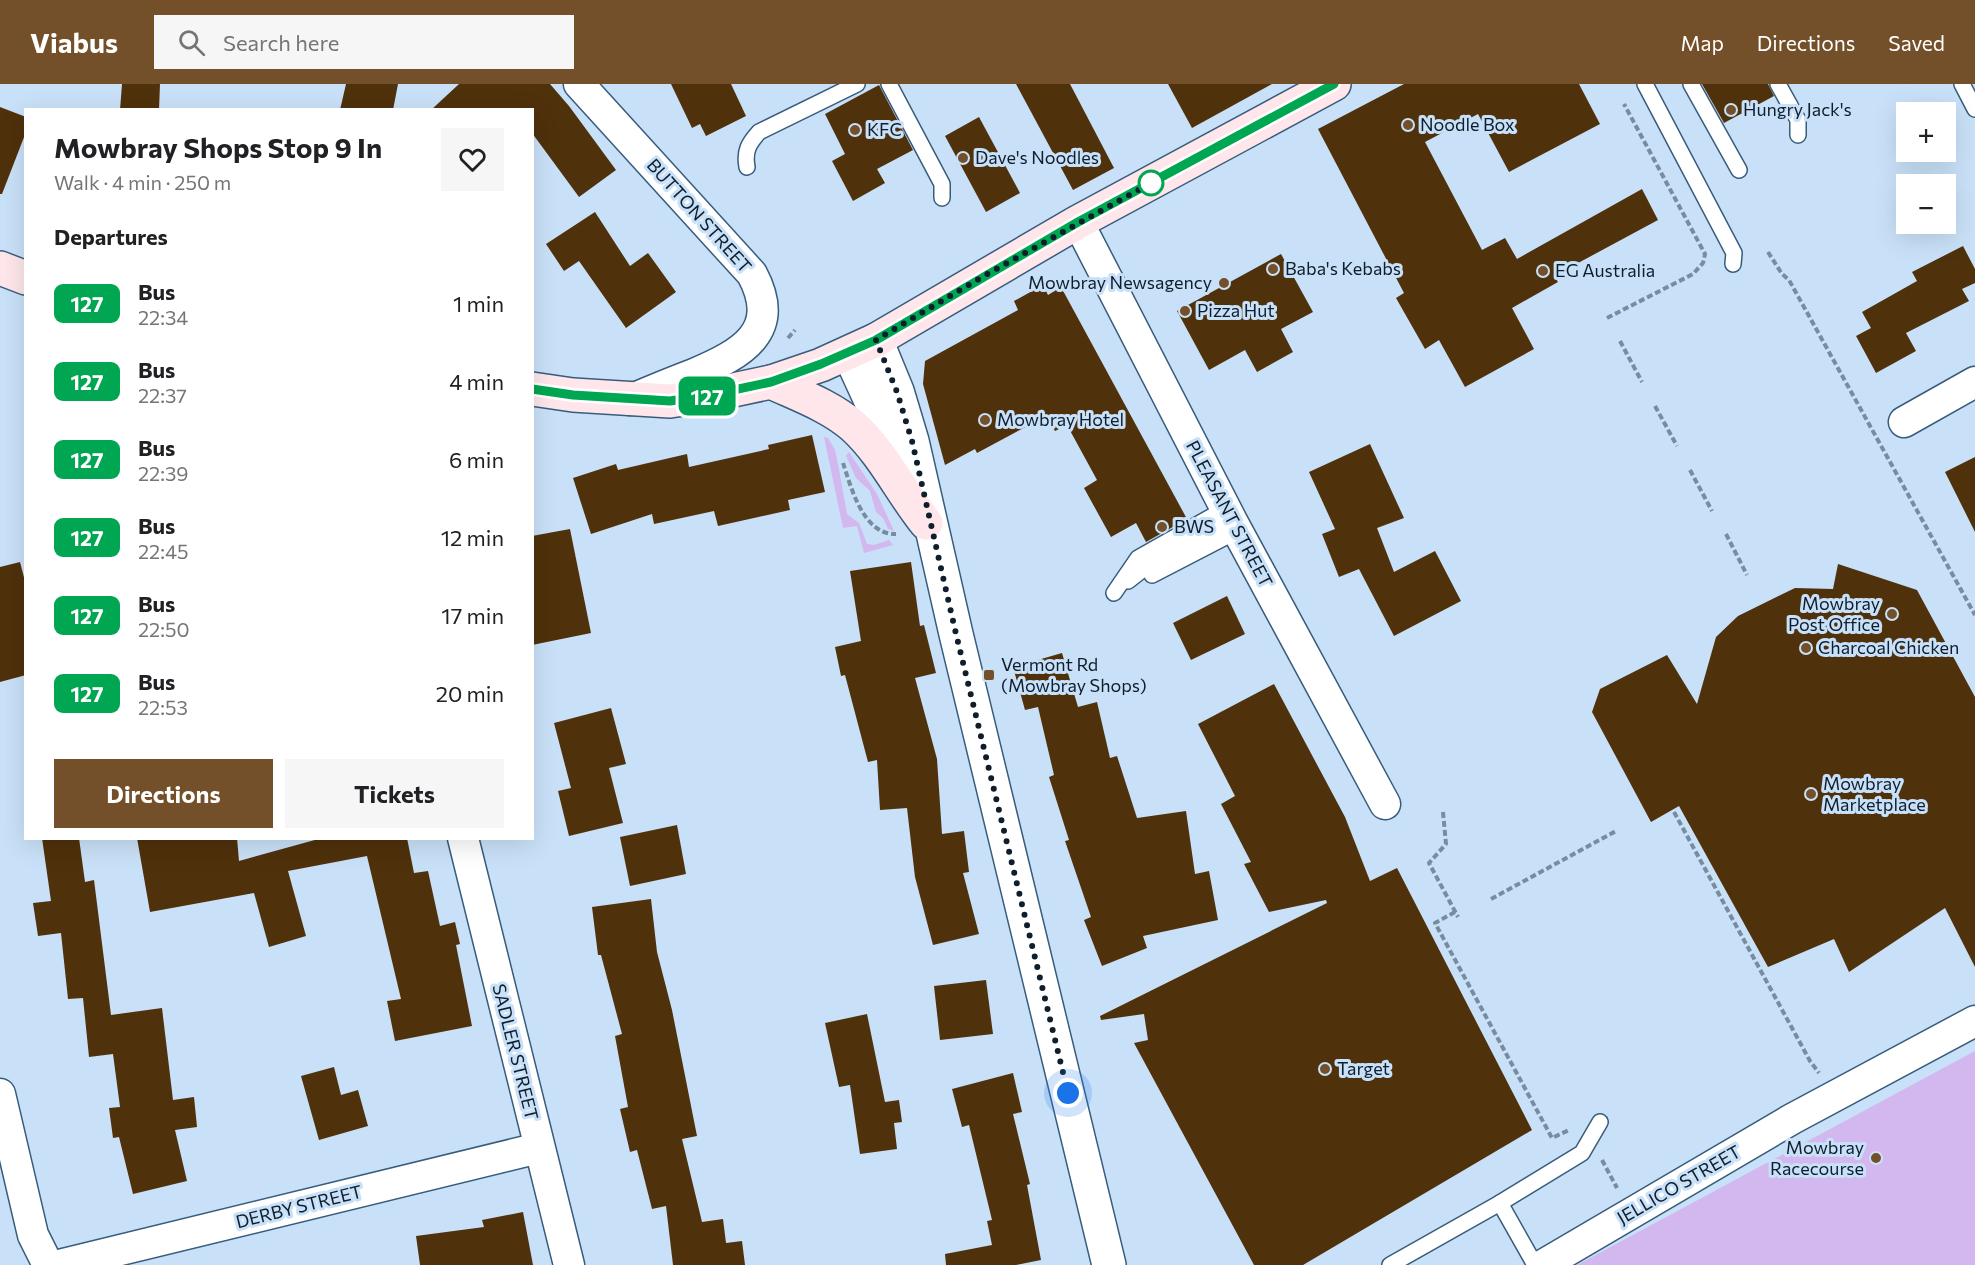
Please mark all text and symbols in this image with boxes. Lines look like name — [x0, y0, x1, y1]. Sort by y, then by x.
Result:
search box — [154, 15, 574, 69]
text: Viabus — [30, 25, 118, 59]
icon: search — [175, 26, 208, 59]
text: Search here — [223, 29, 339, 56]
text: Map — [1681, 30, 1724, 55]
text: Directions — [1757, 30, 1855, 55]
text: Saved — [1888, 30, 1945, 55]
place label: Hungry Jack's — [1743, 98, 1852, 120]
map controls — [1896, 102, 1956, 234]
button: + — [1896, 102, 1956, 162]
marker: Hungry Jack's — [1724, 103, 1738, 117]
place label: Noodle Box — [1420, 113, 1515, 135]
place label: KFC — [867, 118, 902, 140]
marker: Noodle Box — [1401, 118, 1415, 132]
marker: KFC — [848, 123, 862, 137]
button: heart — [441, 128, 504, 191]
text: Mowbray Shops Stop 9 In — [54, 130, 382, 164]
place label: Dave's Noodles — [975, 146, 1099, 168]
marker: Dave's Noodles — [956, 151, 970, 165]
street label: BUTTON STREET — [643, 154, 757, 277]
text: Walk · 4 min · 250 m — [54, 170, 231, 194]
unlabelled marker — [1138, 170, 1164, 196]
button: − — [1896, 174, 1956, 234]
text: Departures — [54, 223, 168, 250]
place label: Baba's Kebabs — [1285, 257, 1401, 279]
place label: EG Australia — [1555, 259, 1655, 281]
marker: Baba's Kebabs — [1266, 262, 1280, 276]
marker: EG Australia — [1536, 264, 1550, 278]
place label: Mowbray Newsagency — [1028, 271, 1212, 293]
marker: Mowbray Newsagency — [1217, 276, 1231, 290]
text: Bus — [138, 278, 175, 305]
text: 1 min — [453, 290, 504, 317]
text: 127 — [71, 291, 103, 316]
place label: Pizza Hut — [1197, 299, 1275, 321]
marker: Pizza Hut — [1178, 304, 1192, 318]
text: 22:34 — [138, 305, 188, 329]
text: Bus — [138, 356, 175, 383]
text: 4 min — [449, 368, 504, 395]
text: 127 — [71, 369, 103, 394]
line badge: 127 — [672, 376, 742, 416]
text: 22:37 — [138, 383, 187, 407]
text: 127 — [691, 384, 723, 409]
place label: Mowbray Hotel — [997, 408, 1124, 430]
marker: Mowbray Hotel — [978, 413, 992, 427]
text: Bus — [138, 434, 175, 461]
street label: PLEASANT STREET — [1182, 436, 1278, 591]
text: 6 min — [449, 446, 504, 473]
text: 127 — [71, 447, 103, 472]
text: 22:39 — [138, 461, 188, 485]
text: Bus — [138, 512, 175, 539]
place label: BWS — [1174, 515, 1214, 537]
marker: BWS — [1155, 520, 1169, 534]
text: 12 min — [441, 524, 504, 551]
text: 127 — [71, 525, 103, 550]
text: 22:45 — [138, 539, 188, 563]
text: Bus — [138, 590, 175, 617]
place label: Mowbray Post Office — [1788, 592, 1880, 635]
text: 17 min — [441, 602, 504, 629]
text: 127 — [71, 603, 103, 628]
marker: Mowbray Post Office — [1885, 607, 1899, 621]
text: 22:50 — [138, 617, 189, 641]
place label: Charcoal Chicken — [1818, 636, 1959, 658]
marker: Charcoal Chicken — [1799, 641, 1813, 655]
place label: Vermont Rd (Mowbray Shops) — [1001, 653, 1147, 696]
text: Bus — [138, 668, 175, 695]
marker: Vermont Rd (Mowbray Shops) — [982, 668, 996, 682]
text: 20 min — [436, 680, 504, 707]
text: 127 — [71, 681, 103, 706]
text: 22:53 — [138, 695, 188, 719]
button: Directions — [54, 759, 273, 828]
button: Tickets — [285, 759, 504, 828]
place label: Mowbray Marketplace — [1823, 772, 1926, 815]
marker: Mowbray Marketplace — [1804, 787, 1818, 801]
street label: SADLER STREET — [488, 981, 544, 1122]
place label: Target — [1337, 1057, 1390, 1079]
marker: Target — [1318, 1062, 1332, 1076]
your location — [1053, 1078, 1083, 1108]
place label: Mowbray Racecourse — [1770, 1136, 1864, 1179]
street label: JELLICO STREET — [1613, 1140, 1744, 1228]
marker: Mowbray Racecourse — [1869, 1151, 1883, 1165]
street label: DERBY STREET — [233, 1180, 364, 1232]

